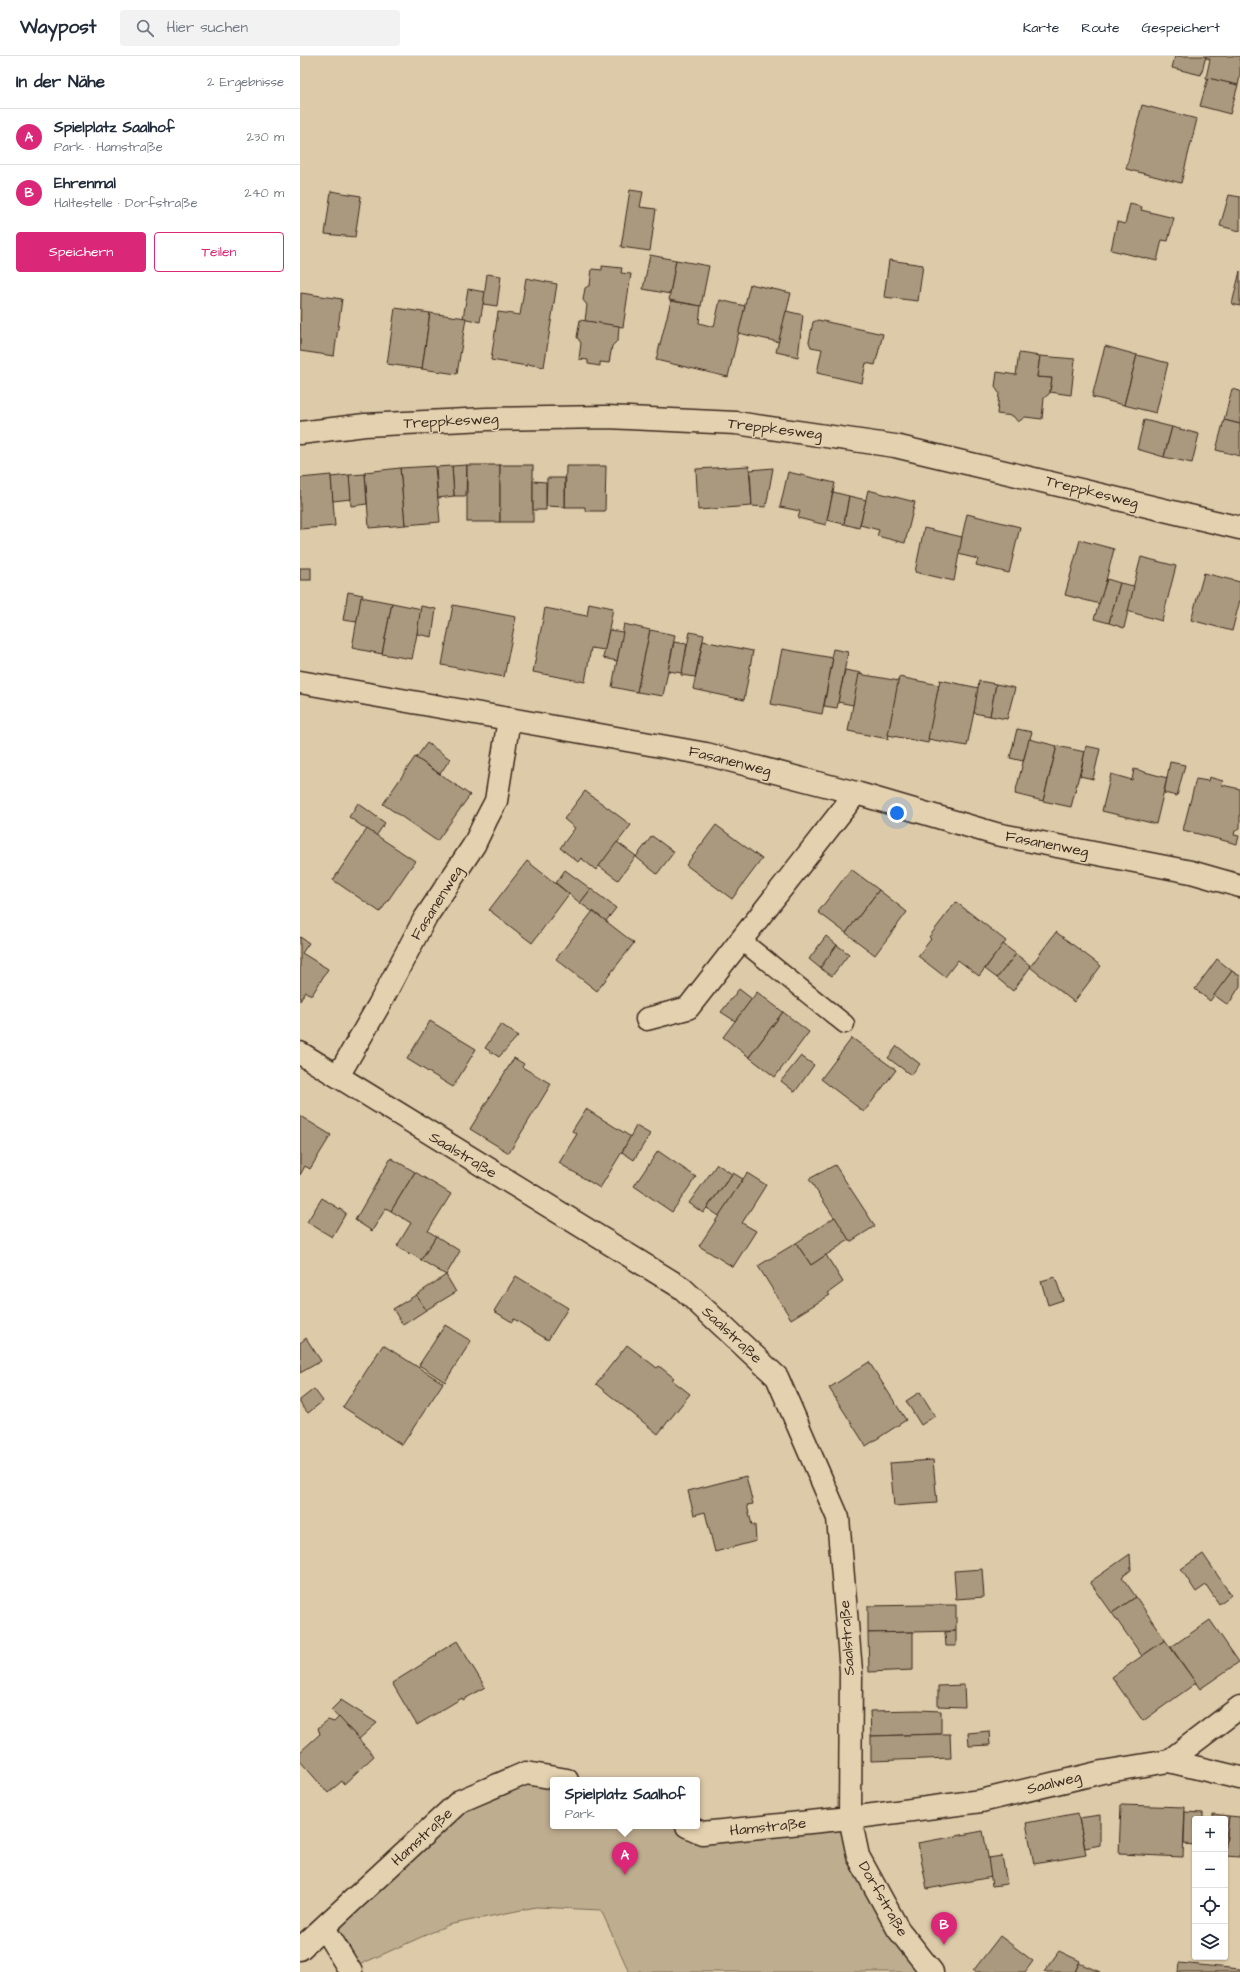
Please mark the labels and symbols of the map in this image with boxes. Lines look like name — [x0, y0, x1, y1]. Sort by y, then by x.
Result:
street label: Treppkesweg — [403, 408, 499, 435]
street label: Treppkesweg — [726, 413, 824, 446]
street label: Treppkesweg — [1043, 470, 1141, 515]
street label: Fasanenweg — [686, 741, 774, 782]
your location — [887, 803, 907, 823]
street label: Fasanenweg — [1003, 826, 1091, 863]
street label: Fasanenweg — [406, 861, 469, 945]
street label: Saalstraße — [425, 1127, 501, 1183]
street label: Saalstraße — [697, 1302, 767, 1368]
street label: Saalstraße — [834, 1600, 860, 1676]
street label: Saalweg — [1025, 1766, 1084, 1801]
street label: Hamstraße — [387, 1803, 457, 1871]
street label: Hamstraße — [729, 1813, 807, 1841]
pin: A — [612, 1842, 638, 1875]
street label: Dorfstraße — [853, 1858, 913, 1940]
pin: B — [931, 1912, 957, 1945]

